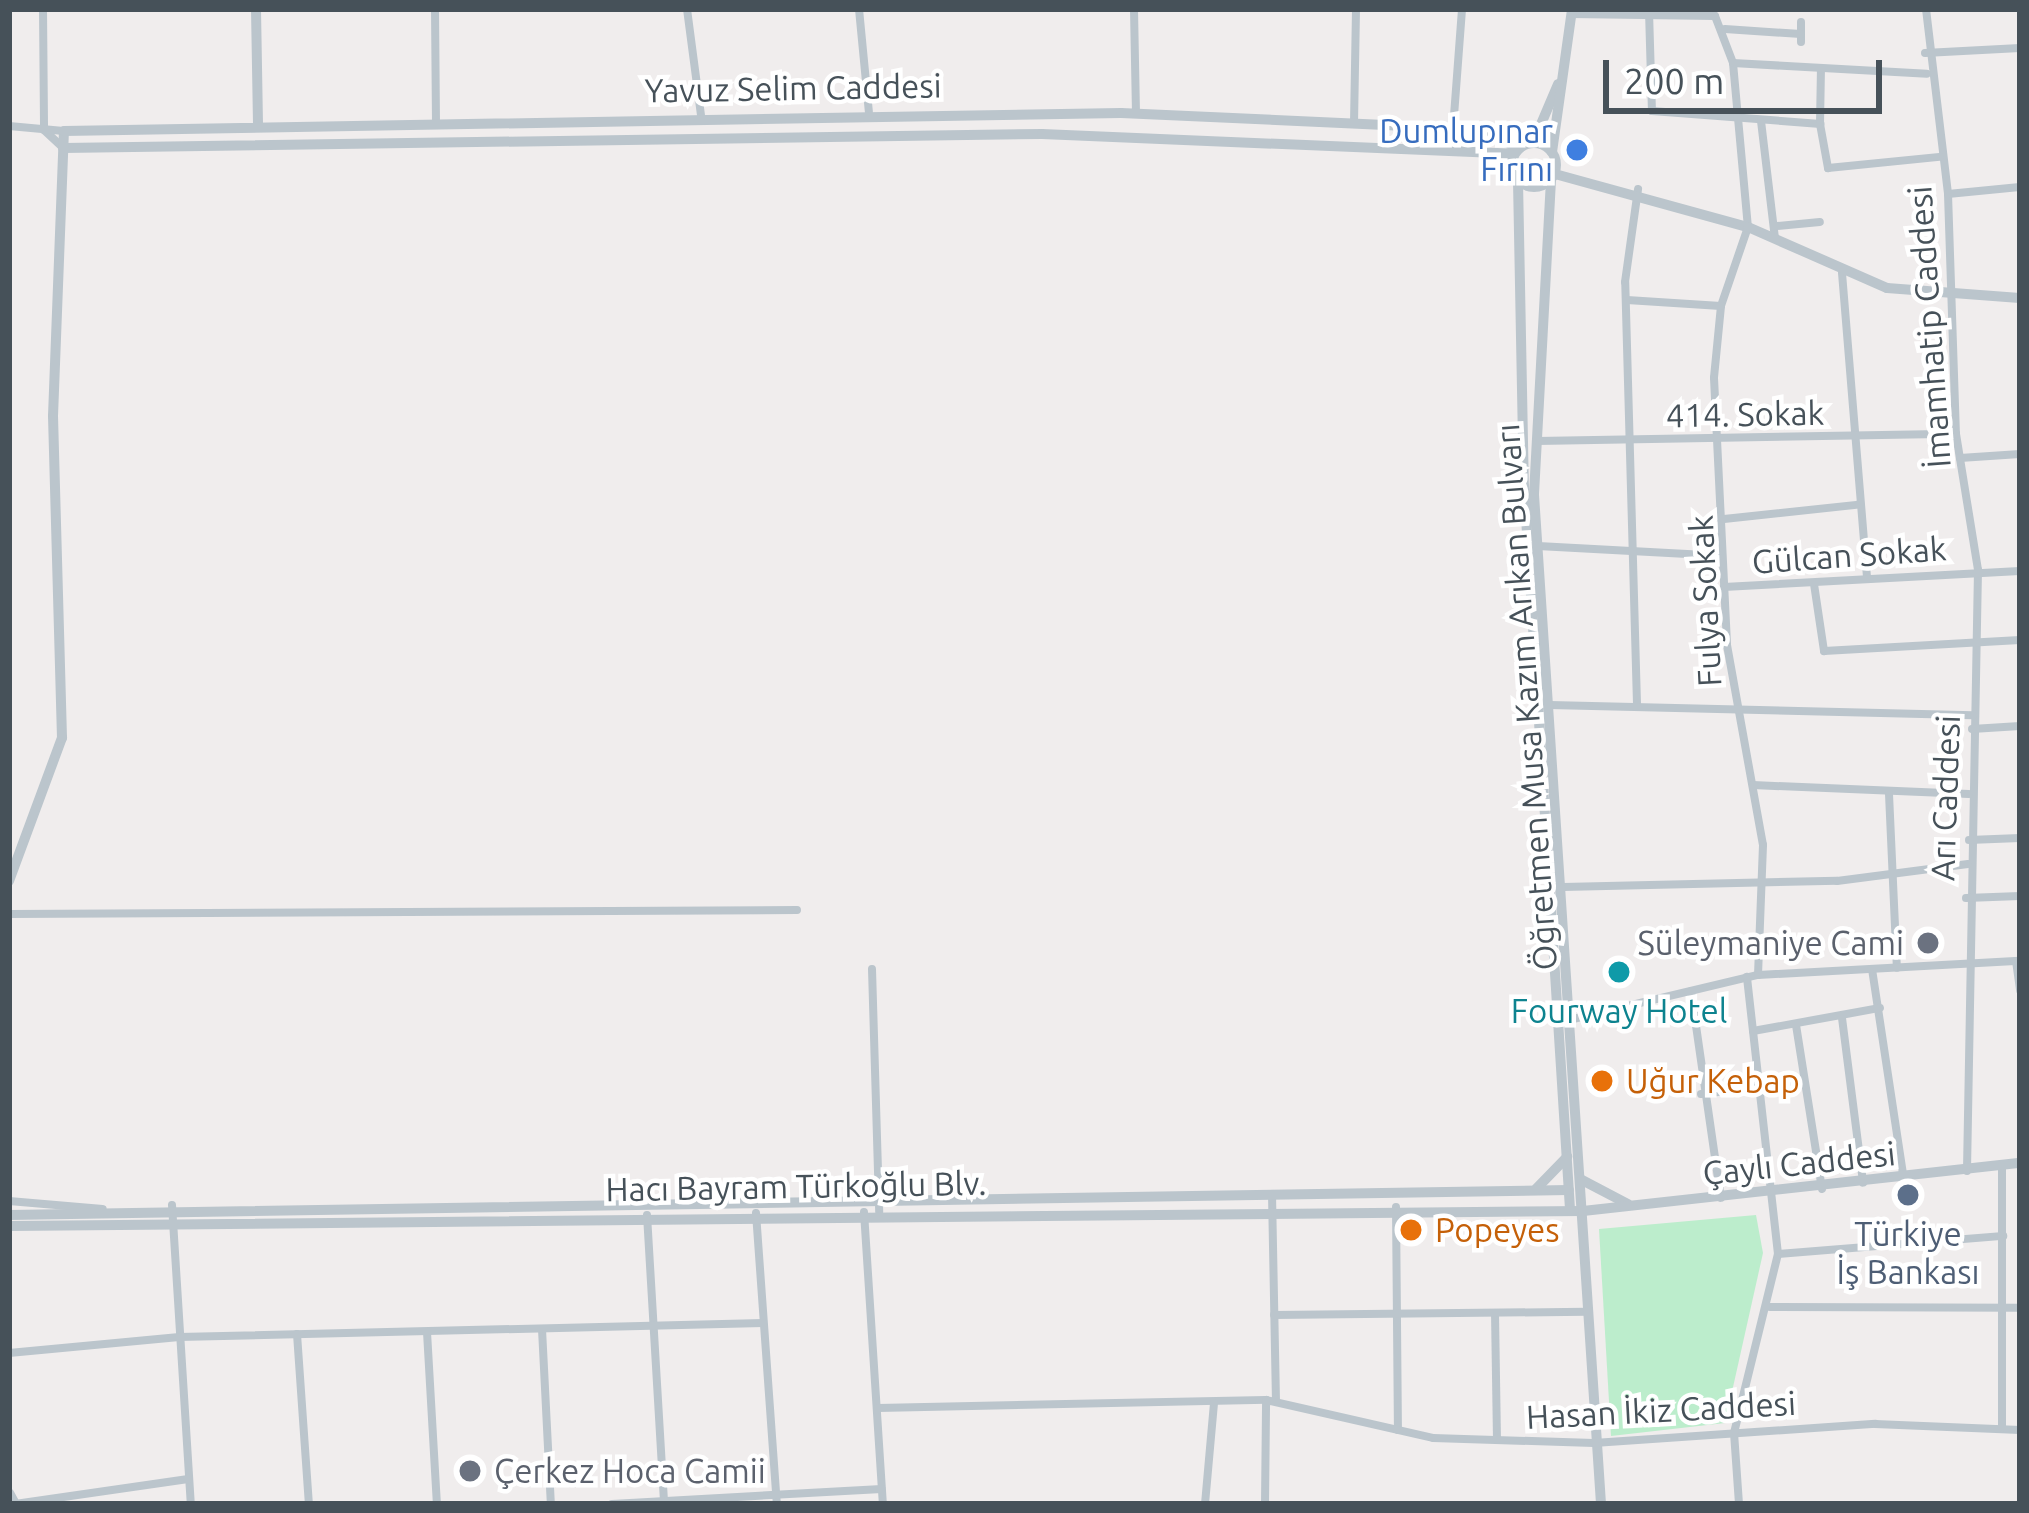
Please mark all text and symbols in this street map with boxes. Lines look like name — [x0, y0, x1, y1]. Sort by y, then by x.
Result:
scale bar — [1609, 36, 1888, 110]
text: 200 m — [1624, 60, 1724, 101]
street label: Yavuz Selim Caddesi — [644, 66, 942, 110]
place label: Dumlupınar Fırını — [1379, 111, 1553, 189]
marker: Dumlupınar Fırını — [1564, 137, 1590, 163]
street label: İmamhatip Caddesi — [1899, 185, 1959, 469]
street label: 414. Sokak — [1665, 393, 1825, 435]
street label: Öğretmen Musa Kazım Arıkan Bulvarı — [1487, 422, 1565, 972]
street label: Fulya Sokak — [1681, 514, 1729, 688]
street label: Gülcan Sokak — [1750, 528, 1948, 582]
street label: Arı Caddesi — [1922, 714, 1968, 882]
place label: Süleymaniye Cami — [1638, 923, 1904, 963]
marker: Süleymaniye Cami — [1915, 930, 1941, 956]
marker: Fourway Hotel — [1606, 959, 1632, 985]
place label: Fourway Hotel — [1511, 991, 1727, 1031]
place label: Uğur Kebap — [1626, 1061, 1800, 1101]
marker: Uğur Kebap — [1589, 1068, 1615, 1094]
street label: Çaylı Caddesi — [1701, 1133, 1897, 1193]
street label: Hacı Bayram Türkoğlu Blv. — [605, 1163, 987, 1209]
marker: Türkiye İş Bankası — [1895, 1182, 1921, 1208]
place label: Popeyes — [1435, 1210, 1560, 1250]
place label: Türkiye İş Bankası — [1836, 1214, 1980, 1292]
marker: Popeyes — [1398, 1217, 1424, 1243]
street label: Hasan İkiz Caddesi — [1525, 1383, 1797, 1437]
place label: Çerkez Hoca Camii — [494, 1451, 766, 1491]
marker: Çerkez Hoca Camii — [457, 1458, 483, 1484]

